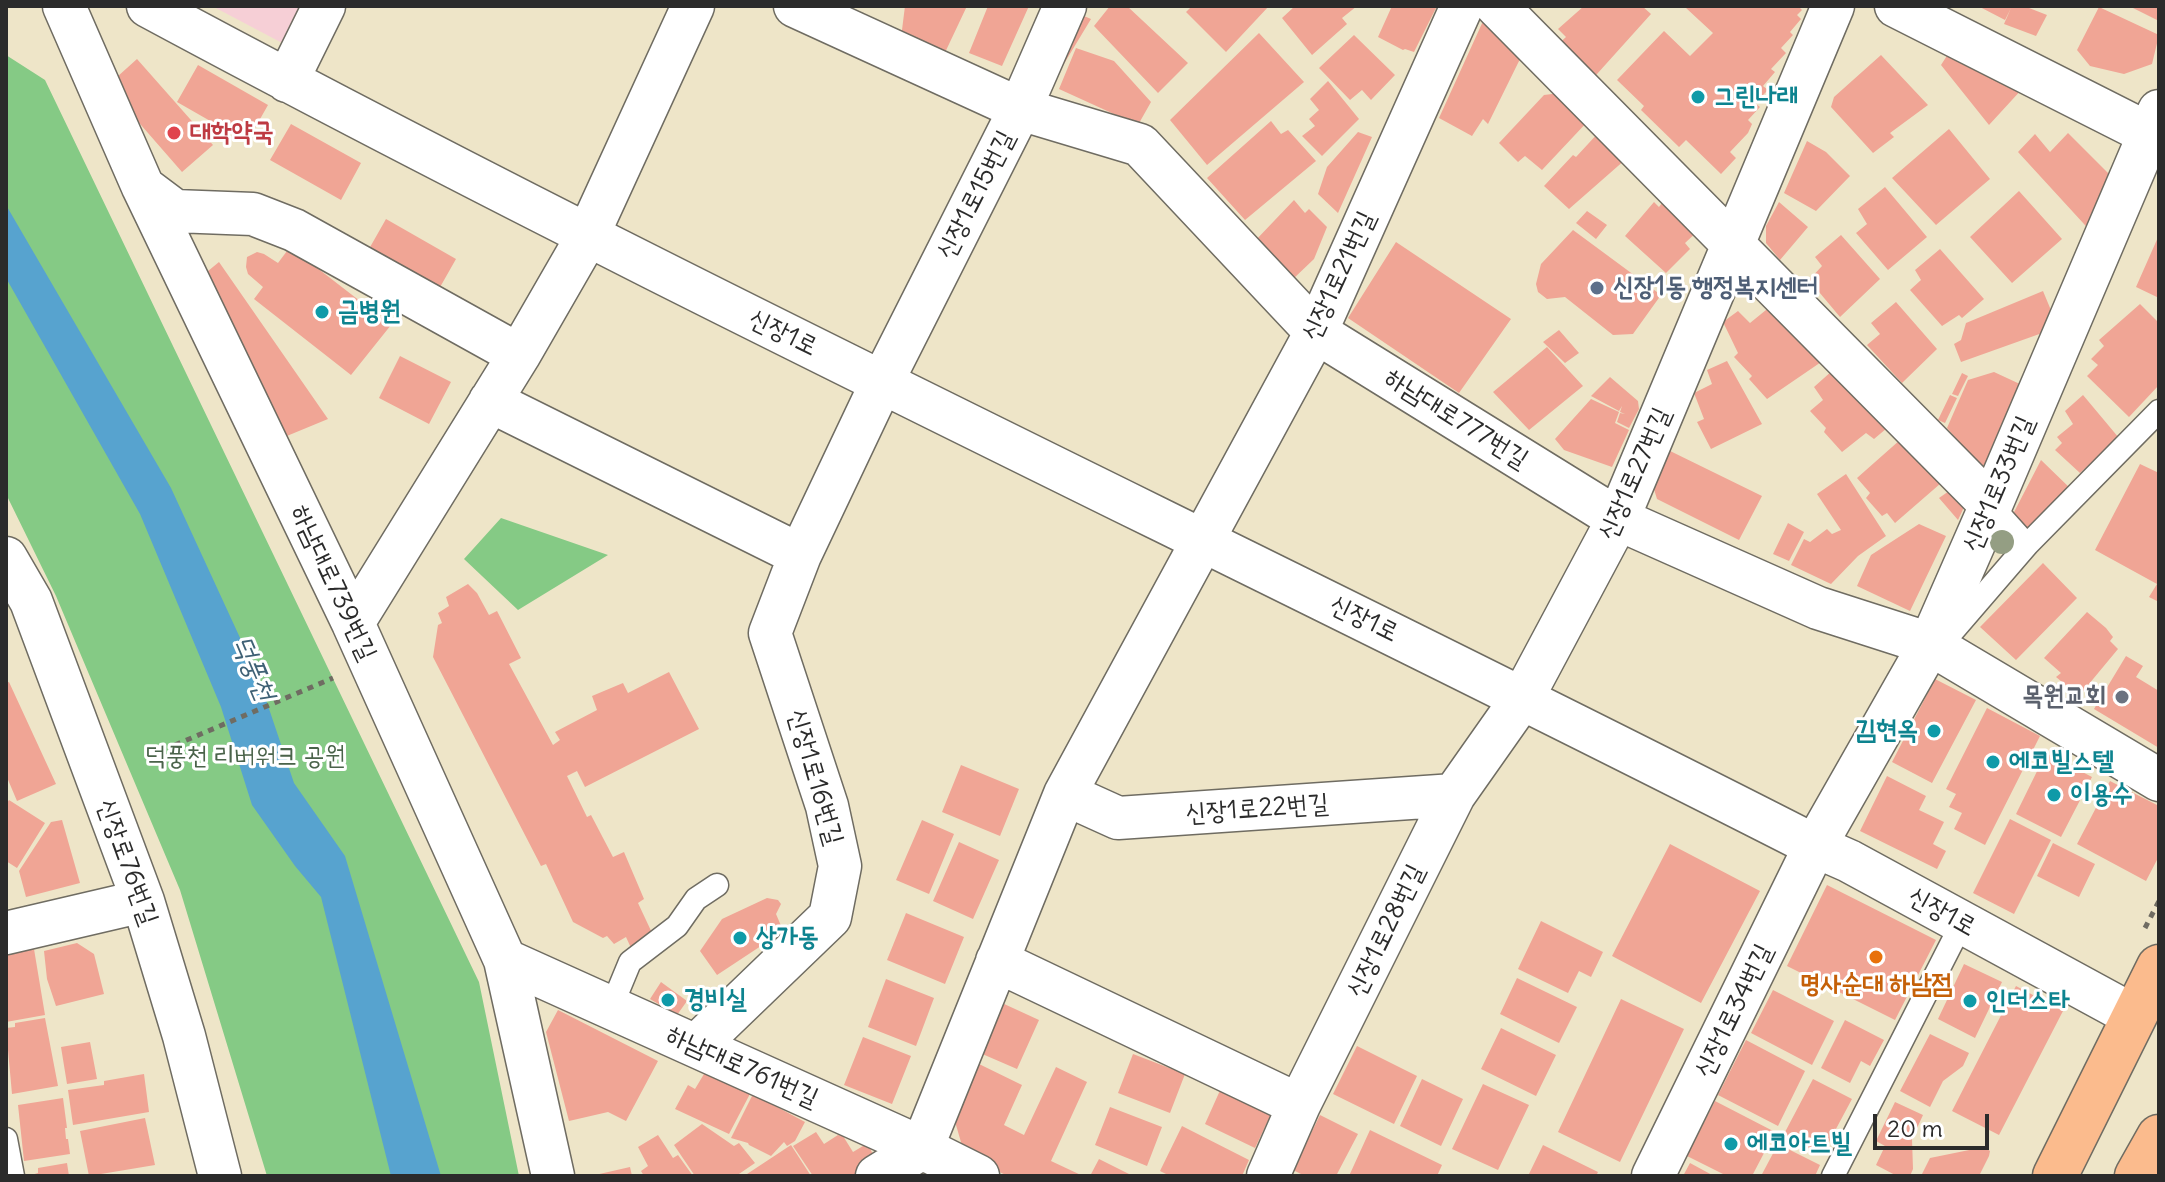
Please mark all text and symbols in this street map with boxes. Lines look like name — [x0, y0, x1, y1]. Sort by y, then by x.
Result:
place label: 그린나래 — [1714, 81, 1798, 113]
marker: 그린나래 — [1689, 88, 1707, 106]
place label: 대학약국 — [190, 117, 274, 149]
marker: 대학약국 — [165, 124, 183, 142]
street label: 신장1로15번길 — [930, 125, 1022, 265]
street label: 신장1로21번길 — [1295, 206, 1383, 346]
place label: 신장1동 행정복지센터 — [1613, 272, 1818, 304]
marker: 신장1동 행정복지센터 — [1588, 279, 1606, 297]
place label: 금병원 — [338, 296, 401, 328]
marker: 금병원 — [313, 303, 331, 321]
street label: 신장1로 — [743, 303, 823, 363]
street label: 하남대로777번길 — [1378, 362, 1534, 476]
street label: 신장1로27번길 — [1592, 403, 1678, 545]
street label: 신장1로33번길 — [1956, 411, 2042, 557]
street label: 하남대로739번길 — [283, 500, 383, 666]
street label: 신장1로 — [1324, 589, 1404, 649]
water label: 덕풍천 — [224, 630, 282, 706]
place label: 목원교회 — [2022, 681, 2106, 713]
marker: 목원교회 — [2113, 688, 2131, 706]
street label: 신장1로16번길 — [781, 705, 849, 849]
place label: 김현옥 — [1855, 715, 1918, 747]
marker: 김현옥 — [1925, 722, 1943, 740]
park label: 덕풍천 리버워크 공원 — [145, 741, 345, 773]
place label: 에코빌스텔 — [2009, 746, 2114, 778]
marker: 에코빌스텔 — [1984, 753, 2002, 771]
place label: 이용수 — [2070, 779, 2133, 811]
marker: 이용수 — [2045, 786, 2063, 804]
street label: 신장1로22번길 — [1184, 788, 1330, 830]
street label: 신장로76번길 — [90, 795, 164, 929]
street label: 신장1로28번길 — [1340, 859, 1432, 1003]
street label: 신장1로 — [1902, 881, 1982, 943]
place label: 상가동 — [756, 922, 819, 954]
marker: 상가동 — [731, 929, 749, 947]
street label: 신장1로34번길 — [1688, 939, 1780, 1083]
marker: 명사순대 하남점 — [1867, 948, 1885, 966]
place label: 명사순대 하남점 — [1800, 969, 1952, 1001]
place label: 경비실 — [684, 984, 747, 1016]
place label: 인더스타 — [1986, 985, 2070, 1017]
marker: 경비실 — [659, 991, 677, 1009]
marker: 인더스타 — [1961, 992, 1979, 1010]
street label: 하남대로761번길 — [661, 1020, 823, 1114]
scale bar — [1877, 1098, 1993, 1148]
text: 20 m — [1887, 1113, 1943, 1143]
place label: 에코아트빌 — [1747, 1128, 1852, 1160]
marker: 에코아트빌 — [1722, 1135, 1740, 1153]

